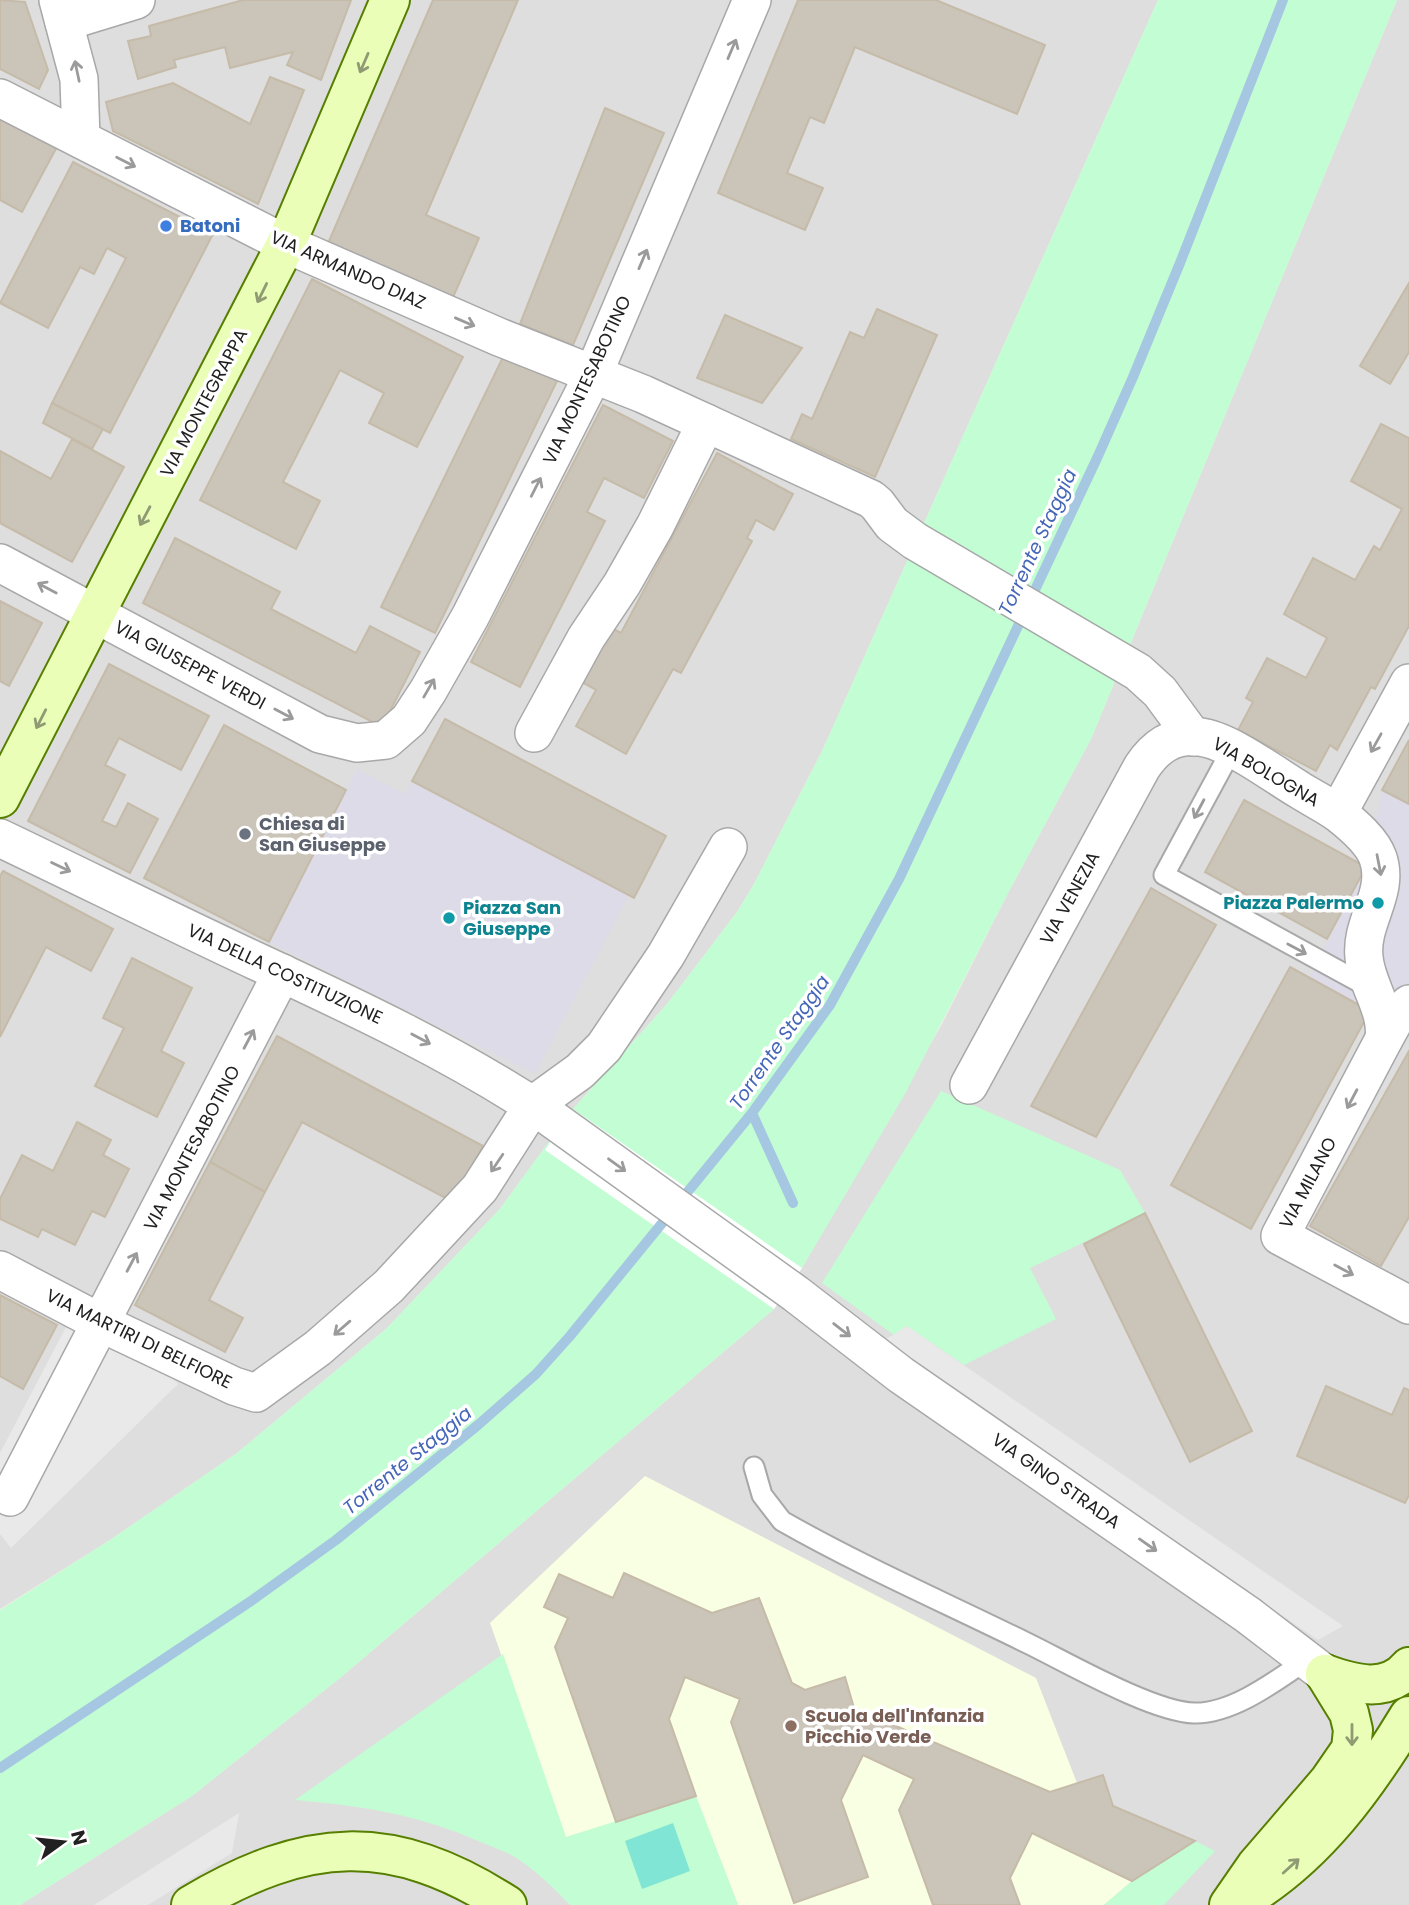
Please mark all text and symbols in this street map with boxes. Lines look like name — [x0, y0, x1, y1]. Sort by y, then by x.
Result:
one-way arrow — [726, 39, 739, 61]
one-way arrow — [357, 52, 370, 73]
one-way arrow — [70, 60, 83, 83]
one-way arrow — [115, 156, 136, 169]
place label: Batoni — [180, 213, 240, 238]
marker: Batoni — [158, 218, 174, 234]
street label: VIA ARMANDO DIAZ — [267, 224, 430, 315]
one-way arrow — [637, 249, 650, 270]
one-way arrow — [254, 282, 268, 303]
street label: VIA MONTESABOTINO — [536, 291, 637, 468]
one-way arrow — [453, 316, 475, 329]
street label: VIA MONTEGRAPPA — [154, 324, 253, 481]
water label: Torrente Staggia — [992, 464, 1083, 620]
one-way arrow — [530, 477, 544, 498]
one-way arrow — [138, 506, 152, 526]
one-way arrow — [37, 581, 58, 595]
street label: VIA GIUSEPPE VERDI — [110, 614, 270, 715]
one-way arrow — [423, 678, 437, 698]
one-way arrow — [33, 708, 47, 729]
one-way arrow — [273, 708, 294, 722]
street label: VIA BOLOGNA — [1208, 731, 1324, 812]
one-way arrow — [1369, 732, 1383, 753]
one-way arrow — [1192, 799, 1206, 819]
place label: Chiesa di San Giuseppe — [259, 811, 386, 857]
marker: Chiesa di San Giuseppe — [237, 826, 253, 842]
street label: VIA VENEZIA — [1034, 847, 1105, 949]
one-way arrow — [1372, 853, 1386, 876]
one-way arrow — [51, 862, 72, 875]
place label: Piazza Palermo — [1223, 890, 1364, 915]
place label: Piazza San Giuseppe — [463, 895, 561, 941]
marker: Piazza Palermo — [1370, 895, 1386, 911]
marker: Piazza San Giuseppe — [441, 910, 457, 926]
street label: VIA DELLA COSTITUZIONE — [183, 917, 387, 1030]
one-way arrow — [1287, 942, 1307, 956]
water label: Torrente Staggia — [723, 969, 836, 1115]
one-way arrow — [242, 1029, 256, 1050]
one-way arrow — [411, 1033, 431, 1047]
street label: VIA MONTESABOTINO — [137, 1061, 246, 1235]
one-way arrow — [1345, 1088, 1359, 1109]
street label: VIA MILANO — [1273, 1133, 1342, 1233]
one-way arrow — [490, 1153, 504, 1172]
one-way arrow — [607, 1158, 626, 1173]
one-way arrow — [126, 1252, 139, 1273]
one-way arrow — [1334, 1263, 1354, 1277]
street label: VIA MARTIRI DI BELFIORE — [42, 1283, 237, 1395]
one-way arrow — [333, 1320, 351, 1336]
one-way arrow — [832, 1322, 851, 1337]
water label: Torrente Staggia — [337, 1400, 478, 1521]
street label: VIA GINO STRADA — [987, 1427, 1126, 1534]
one-way arrow — [1138, 1538, 1158, 1552]
place label: Scuola dell'Infanzia Picchio Verde — [805, 1703, 985, 1749]
marker: Scuola dell'Infanzia Picchio Verde — [783, 1718, 799, 1734]
one-way arrow — [1345, 1723, 1359, 1746]
north arrow — [28, 1807, 98, 1877]
text: N — [64, 1827, 94, 1848]
one-way arrow — [1282, 1858, 1300, 1874]

